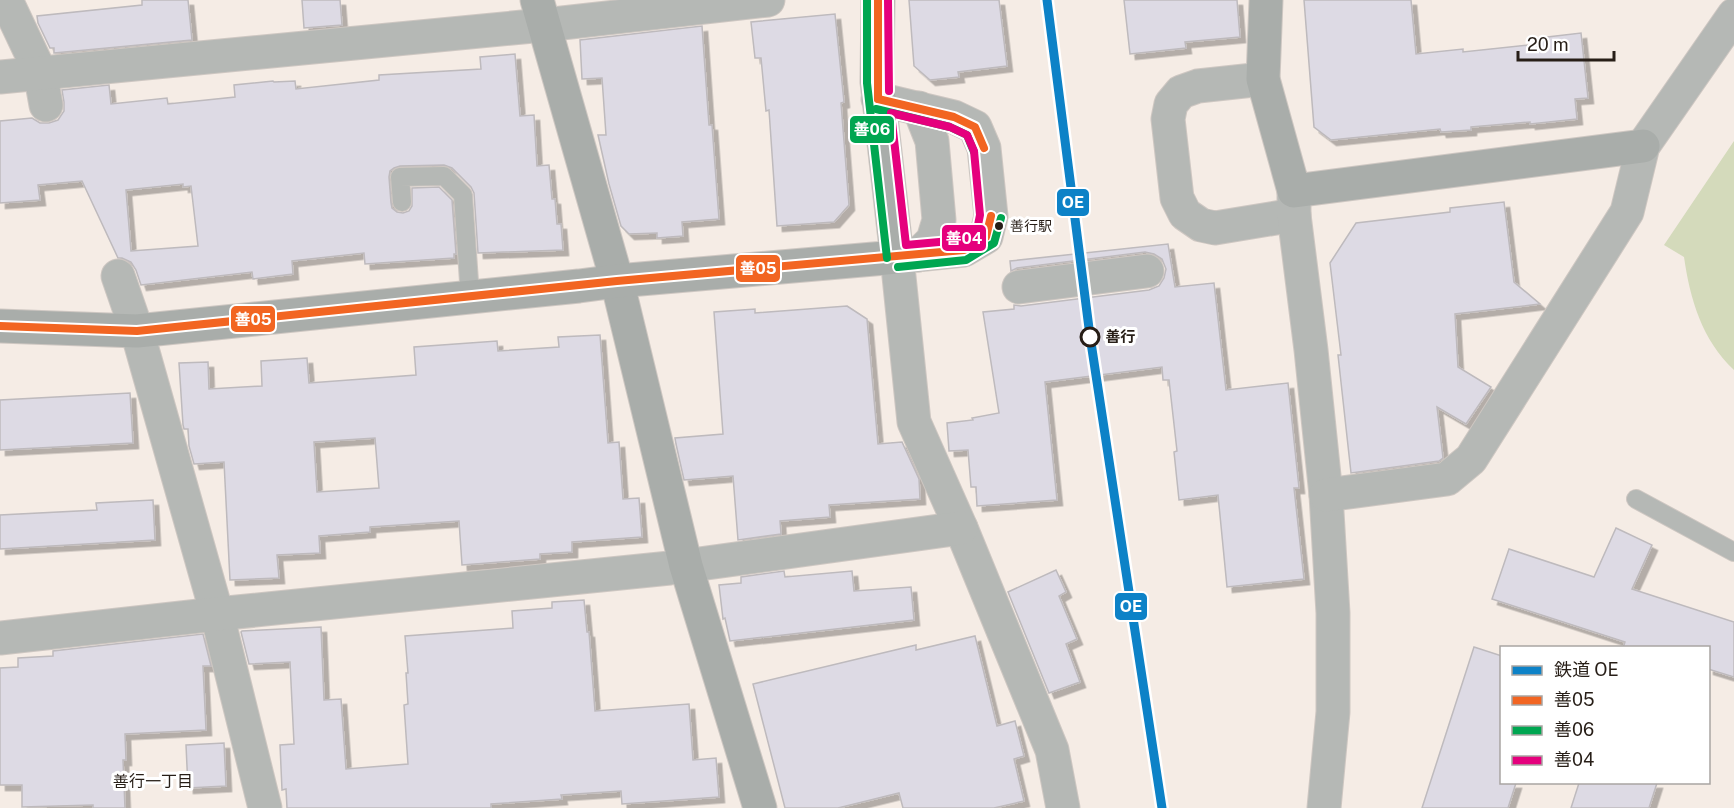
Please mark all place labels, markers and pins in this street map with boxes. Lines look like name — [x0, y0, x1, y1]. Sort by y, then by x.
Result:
place label: 善行駅 — [1010, 218, 1052, 234]
marker: 善行駅 — [993, 220, 1005, 232]
marker: 善行 — [1080, 327, 1100, 347]
place label: 善行 — [1105, 328, 1135, 345]

